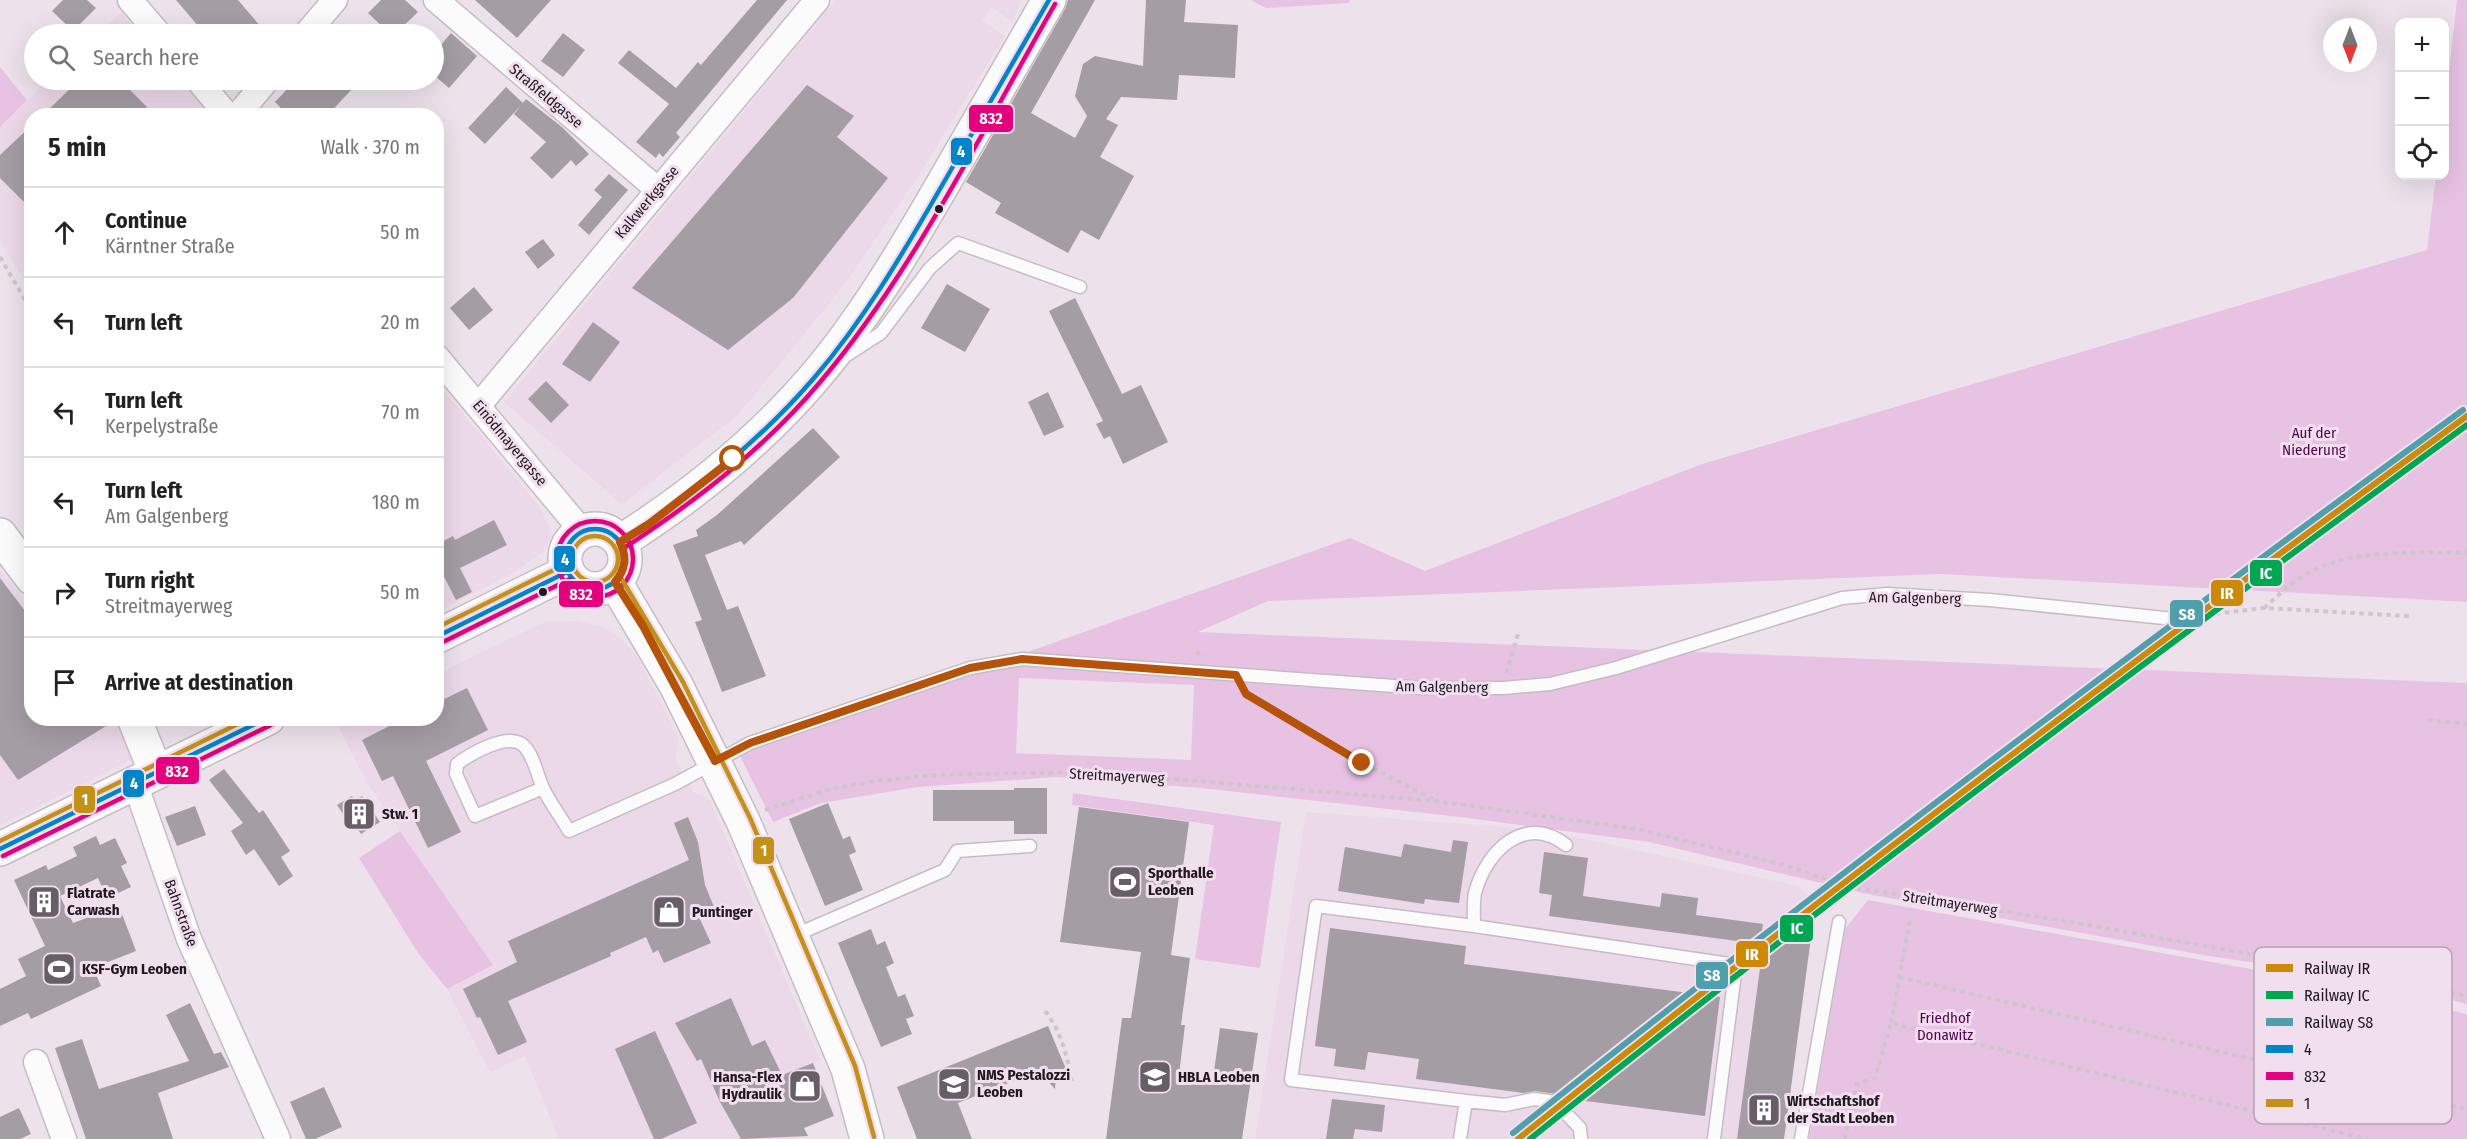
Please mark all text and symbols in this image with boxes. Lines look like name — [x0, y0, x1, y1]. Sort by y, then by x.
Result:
north arrow — [2323, 18, 2377, 72]
map controls — [2395, 18, 2449, 180]
button: + — [2395, 18, 2449, 72]
search box — [24, 24, 444, 90]
icon: search — [45, 41, 78, 74]
text: Search here — [93, 44, 199, 71]
street label: Straßfeldgasse — [506, 60, 586, 132]
button: − — [2395, 72, 2449, 126]
line badge: 832 — [968, 104, 1014, 133]
text: 832 — [979, 109, 1003, 128]
button: locate — [2395, 126, 2449, 180]
text: 5 min — [48, 132, 106, 163]
text: Walk · 370 m — [320, 135, 420, 159]
line badge: 4 — [950, 137, 973, 166]
text: 4 — [957, 142, 965, 161]
street label: Kalkwerkgasse — [611, 162, 683, 242]
unlabelled marker — [933, 203, 945, 215]
text: Continue — [105, 207, 187, 234]
icon: ahead — [48, 216, 81, 249]
text: 50 m — [380, 220, 420, 244]
text: Kärntner Straße — [105, 234, 235, 258]
icon: left — [48, 306, 81, 339]
text: Turn left — [105, 309, 183, 336]
text: 20 m — [381, 310, 420, 334]
text: Turn left — [105, 387, 183, 414]
icon: left — [48, 396, 81, 429]
street label: Einödmayergasse — [469, 396, 551, 490]
text: 70 m — [382, 400, 420, 424]
text: Kerpelystraße — [105, 414, 218, 438]
park label: Auf der Niederung — [2282, 424, 2346, 459]
route start — [719, 445, 745, 471]
text: Turn left — [105, 477, 183, 504]
icon: left — [48, 486, 81, 519]
text: 180 m — [372, 490, 420, 514]
text: Am Galgenberg — [105, 504, 228, 528]
line badge: 4 — [553, 545, 576, 573]
text: 4 — [561, 550, 569, 569]
line badge: IC — [2249, 559, 2283, 587]
text: IC — [2260, 564, 2273, 583]
text: Turn right — [105, 567, 194, 594]
icon: right — [48, 576, 81, 609]
line badge: IR — [2210, 579, 2244, 607]
text: 50 m — [380, 580, 420, 604]
line badge: 832 — [558, 580, 604, 608]
text: IR — [2220, 584, 2235, 603]
text: 832 — [569, 585, 593, 604]
unlabelled marker — [537, 586, 549, 598]
street label: Am Galgenberg — [1869, 588, 1961, 608]
text: Streitmayerweg — [105, 594, 232, 618]
line badge: S8 — [2169, 599, 2204, 628]
text: S8 — [2179, 605, 2196, 624]
icon: arrive — [48, 666, 81, 699]
text: Arrive at destination — [105, 669, 293, 696]
street label: Am Galgenberg — [1396, 677, 1488, 697]
route end — [1348, 749, 1374, 775]
line badge: 832 — [155, 756, 200, 785]
text: 832 — [165, 762, 189, 781]
street label: Streitmayerweg — [1069, 765, 1165, 787]
line badge: 4 — [122, 769, 145, 798]
text: 4 — [130, 774, 138, 793]
line badge: 1 — [73, 785, 96, 814]
text: 1 — [82, 790, 88, 809]
building icon: Stw. 1 — [341, 796, 377, 832]
place label: Stw. 1 — [382, 805, 418, 823]
line badge: 1 — [752, 836, 775, 865]
text: 1 — [761, 841, 767, 860]
sports icon: Sporthalle Leoben — [1107, 864, 1143, 900]
place label: Sporthalle Leoben — [1148, 864, 1214, 899]
street label: Bahnstraße — [161, 877, 201, 949]
building icon: Flatrate Carwash — [26, 884, 62, 920]
place label: Flatrate Carwash — [67, 884, 120, 919]
street label: Streitmayerweg — [1901, 887, 1999, 919]
shop icon: Puntinger — [651, 894, 687, 930]
place label: Puntinger — [692, 903, 753, 921]
line badge: IC — [1779, 914, 1814, 943]
text: IC — [1791, 919, 1804, 938]
line badge: IR — [1735, 940, 1769, 968]
text: IR — [1745, 945, 1760, 964]
legend — [2254, 947, 2452, 1124]
sports icon: KSF-Gym Leoben — [41, 951, 77, 987]
text: Railway IR — [2304, 959, 2371, 978]
place label: KSF-Gym Leoben — [82, 960, 187, 978]
line badge: S8 — [1695, 961, 1729, 990]
text: S8 — [1704, 966, 1721, 985]
text: Railway IC — [2304, 986, 2370, 1005]
park label: Friedhof Donawitz — [1917, 1009, 1973, 1044]
text: Railway S8 — [2304, 1013, 2373, 1032]
text: 4 — [2304, 1040, 2312, 1059]
school or university icon: HBLA Leoben — [1137, 1059, 1173, 1095]
school or university icon: NMS Pestalozzi Leoben — [936, 1066, 972, 1102]
place label: NMS Pestalozzi Leoben — [977, 1066, 1070, 1101]
text: 832 — [2304, 1067, 2326, 1086]
place label: Hansa-Flex Hydraulik — [713, 1068, 783, 1103]
shop icon: Hansa-Flex Hydraulik — [787, 1068, 823, 1104]
place label: HBLA Leoben — [1178, 1068, 1260, 1086]
building icon: Wirtschaftshof der Stadt Leoben — [1746, 1092, 1782, 1128]
place label: Wirtschaftshof der Stadt Leoben — [1787, 1092, 1894, 1127]
text: 1 — [2304, 1094, 2310, 1113]

